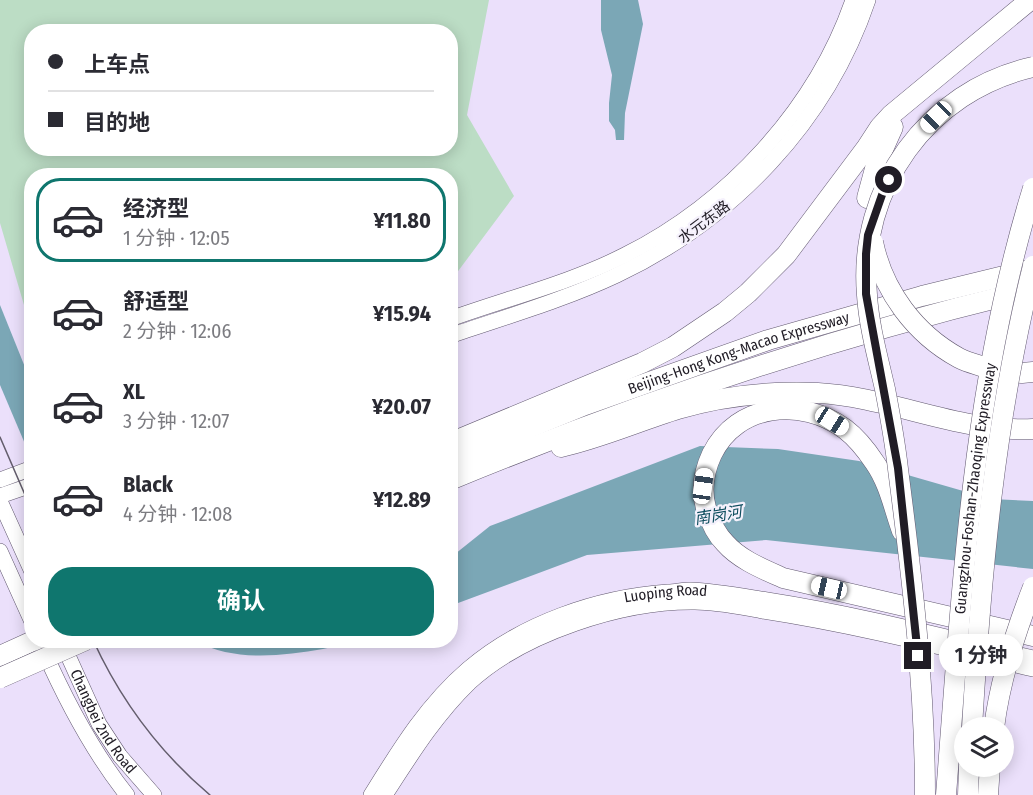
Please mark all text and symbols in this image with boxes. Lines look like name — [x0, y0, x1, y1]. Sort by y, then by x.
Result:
text: 上车点 — [84, 51, 150, 78]
car — [917, 98, 955, 136]
text: 目的地 — [84, 109, 150, 136]
route start — [875, 166, 902, 193]
icon: car — [51, 193, 105, 247]
text: 经济型 — [123, 195, 189, 222]
street label: 水元东路 — [675, 197, 733, 247]
text: ¥11.80 — [373, 207, 431, 234]
text: 1 分钟 · 12:05 — [123, 226, 230, 250]
icon: car — [51, 286, 105, 340]
text: 舒适型 — [123, 288, 189, 315]
text: ¥15.94 — [373, 300, 431, 327]
street label: Beijing-Hong Kong-Macao Expressway — [626, 308, 851, 398]
text: 2 分钟 · 12:06 — [123, 319, 231, 343]
street label: Guangzhou-Foshan-Zhaoqing Expressway — [951, 361, 1000, 615]
text: XL — [123, 378, 145, 405]
icon: car — [51, 379, 105, 433]
text: ¥20.07 — [372, 393, 431, 420]
car — [812, 404, 852, 438]
text: 3 分钟 · 12:07 — [123, 409, 229, 433]
car — [692, 467, 714, 505]
text: Black — [123, 471, 173, 498]
icon: car — [51, 472, 105, 526]
text: ¥12.89 — [373, 486, 431, 513]
water label: 南岗河 — [693, 501, 746, 528]
text: 4 分钟 · 12:08 — [123, 502, 232, 526]
button: 确认 — [48, 567, 434, 636]
car — [809, 575, 849, 601]
street label: Luoping Road — [623, 581, 708, 607]
callout: 1 分钟 — [939, 635, 1023, 677]
route end — [904, 642, 931, 669]
text: 1 分钟 — [955, 643, 1007, 667]
street label: Changbei 2nd Road — [66, 667, 140, 777]
map controls — [954, 717, 1014, 777]
button: layers — [954, 717, 1014, 777]

